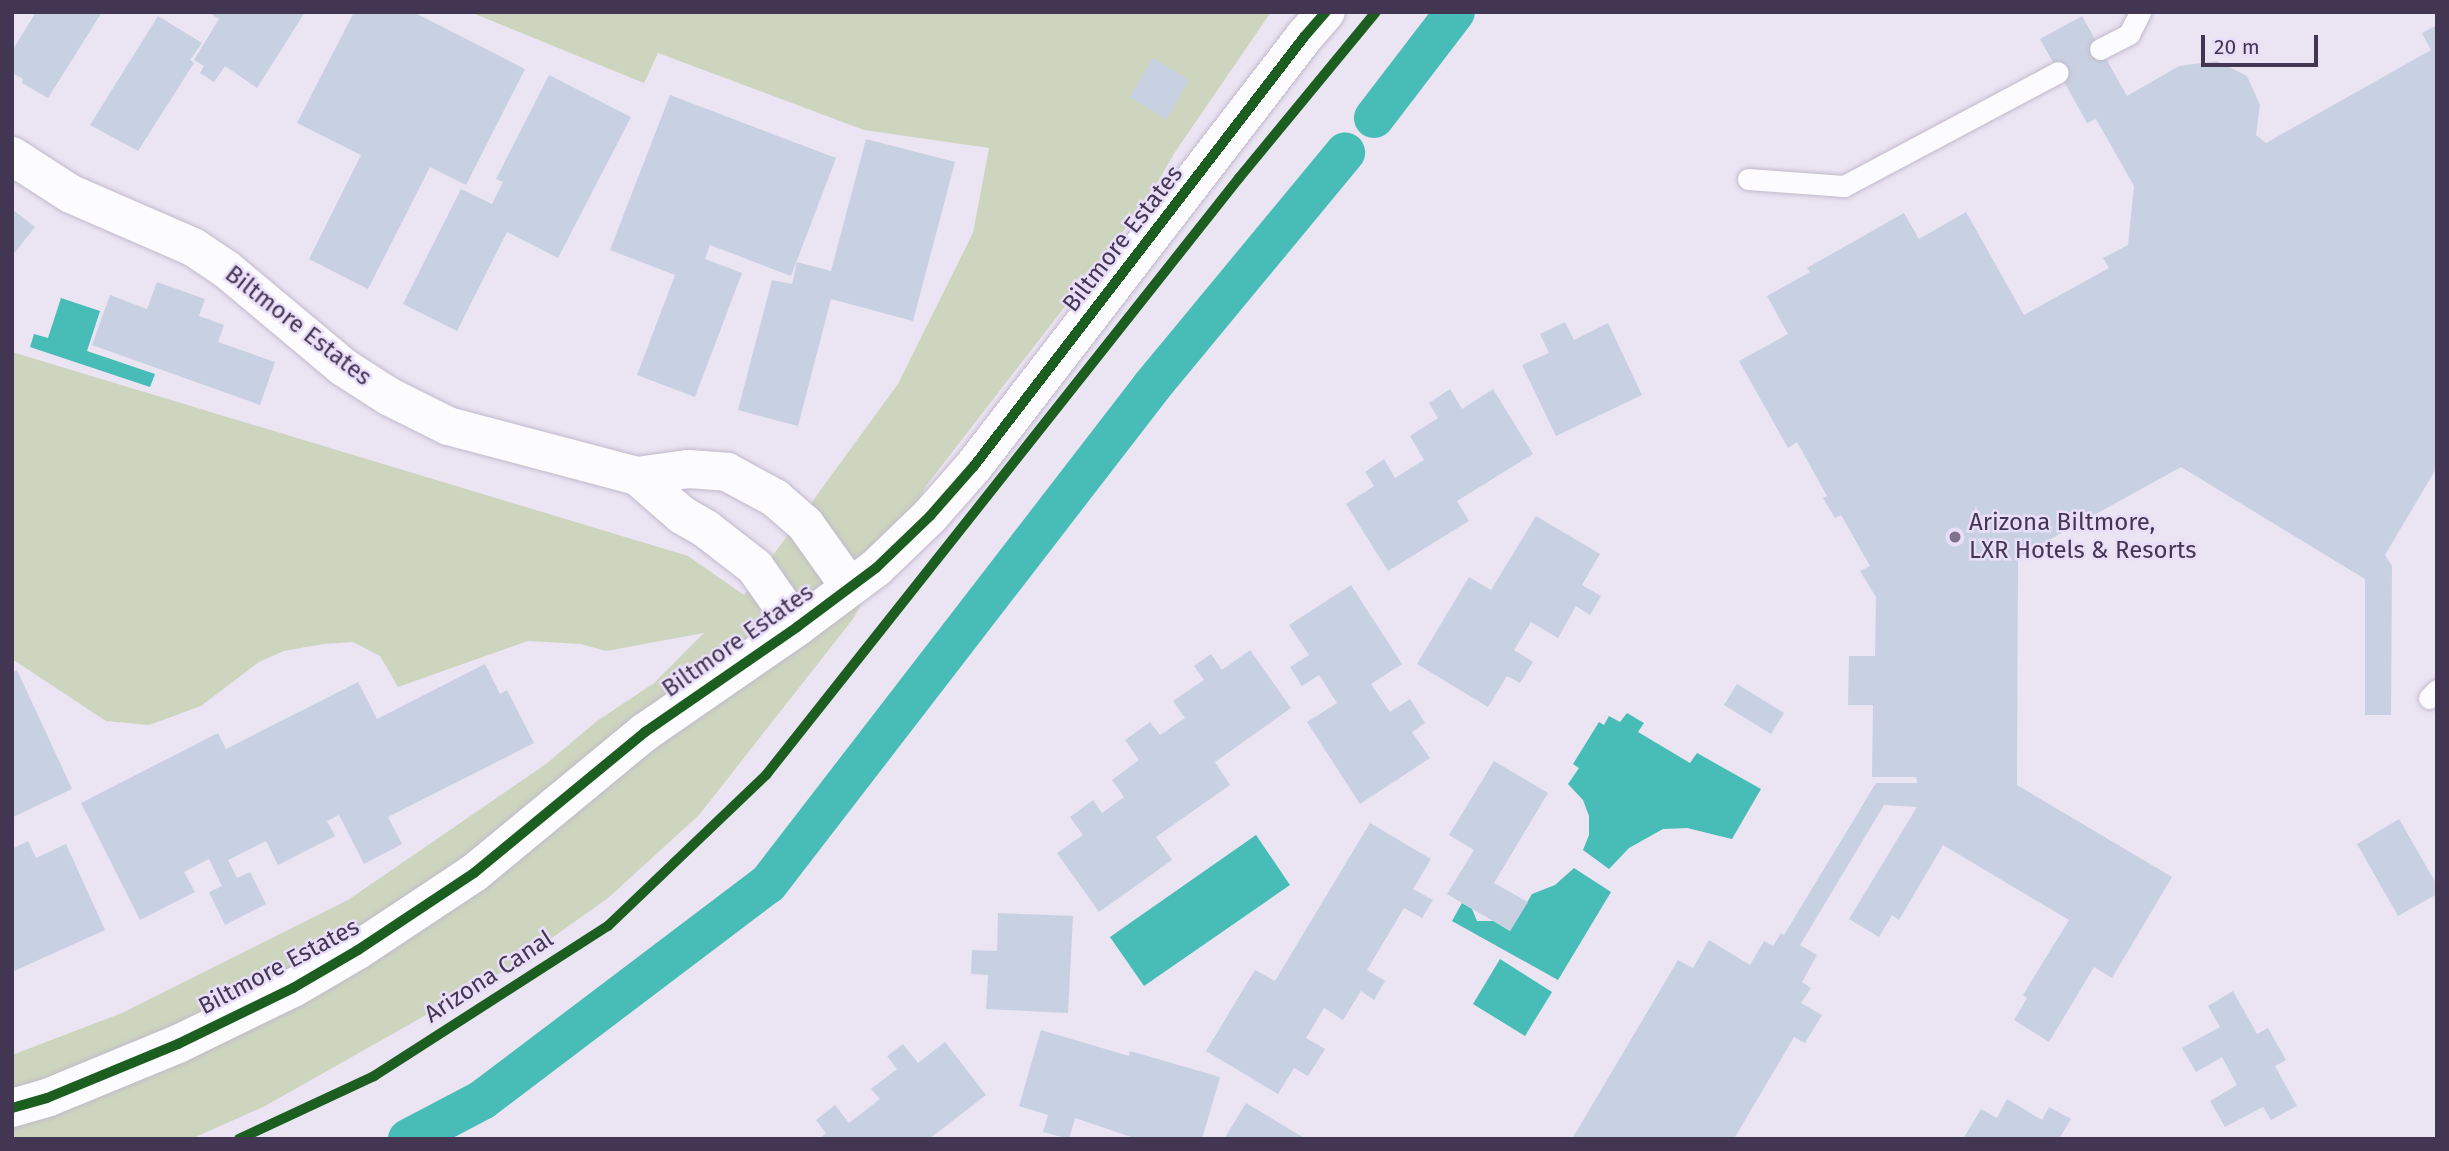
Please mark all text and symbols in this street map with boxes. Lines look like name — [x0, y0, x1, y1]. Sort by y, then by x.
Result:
scale bar — [2204, 21, 2321, 65]
text: 20 m — [2214, 34, 2260, 60]
street label: Biltmore Estates — [1057, 160, 1189, 318]
street label: Biltmore Estates — [219, 260, 377, 392]
place label: Arizona Biltmore, LXR Hotels & Resorts — [1969, 509, 2197, 565]
marker: Arizona Biltmore, LXR Hotels & Resorts — [1947, 529, 1963, 545]
street label: Biltmore Estates — [657, 578, 819, 704]
street label: Biltmore Estates — [194, 913, 364, 1021]
street label: Arizona Canal — [419, 925, 559, 1029]

